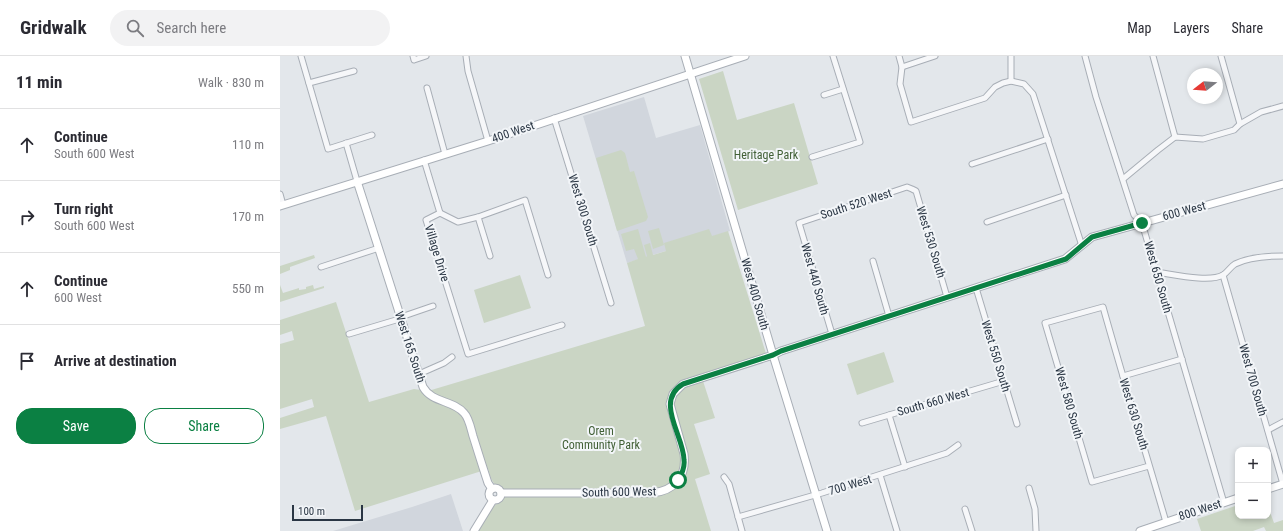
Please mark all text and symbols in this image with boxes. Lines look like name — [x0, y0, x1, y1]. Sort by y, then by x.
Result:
search box — [110, 10, 390, 46]
text: Gridwalk — [20, 16, 86, 39]
icon: search — [124, 17, 146, 39]
text: Search here — [156, 19, 226, 37]
text: Map — [1127, 20, 1151, 36]
text: Layers — [1173, 20, 1210, 36]
text: Share — [1232, 20, 1263, 36]
north arrow — [1187, 68, 1223, 104]
text: 11 min — [16, 72, 62, 92]
text: Walk · 830 m — [198, 75, 264, 90]
street label: 400 West — [490, 118, 537, 146]
text: Continue — [54, 128, 108, 146]
icon: ahead — [16, 134, 38, 156]
text: 110 m — [232, 137, 264, 152]
text: South 600 West — [54, 146, 134, 161]
park label: Heritage Park — [734, 148, 799, 162]
street label: West 300 South — [565, 172, 601, 248]
street label: South 520 West — [819, 186, 894, 222]
street label: 600 West — [1161, 198, 1208, 223]
text: Turn right — [54, 200, 113, 218]
street label: West 530 South — [913, 204, 949, 280]
icon: right — [16, 206, 38, 228]
text: 170 m — [232, 209, 264, 224]
route end — [1133, 214, 1151, 232]
text: South 600 West — [54, 218, 134, 233]
street label: Village Drive — [422, 223, 452, 284]
street label: West 650 South — [1141, 239, 1175, 315]
street label: West 440 South — [798, 241, 832, 317]
street label: West 400 South — [738, 256, 772, 332]
text: Continue — [54, 272, 108, 290]
icon: ahead — [16, 278, 38, 300]
text: 550 m — [232, 281, 264, 296]
text: 600 West — [54, 290, 102, 305]
street label: West 165 South — [392, 310, 428, 385]
street label: West 550 South — [978, 318, 1014, 394]
street label: West 700 South — [1236, 342, 1270, 418]
icon: arrive — [16, 350, 38, 372]
text: Arrive at destination — [54, 352, 177, 370]
street label: West 580 South — [1052, 365, 1086, 441]
street label: West 630 South — [1116, 376, 1152, 452]
street label: South 660 West — [895, 385, 971, 419]
button: Save — [16, 408, 136, 444]
button: Share — [144, 408, 264, 444]
park label: Orem Community Park — [562, 424, 641, 452]
map controls — [1235, 447, 1271, 519]
button: + — [1235, 447, 1271, 483]
route start — [669, 471, 687, 489]
street label: 700 West — [827, 472, 874, 498]
button: − — [1235, 483, 1271, 519]
street label: South 600 West — [582, 484, 657, 500]
street label: 800 West — [1177, 496, 1224, 523]
scale bar — [292, 503, 363, 522]
text: 100 m — [298, 505, 325, 518]

